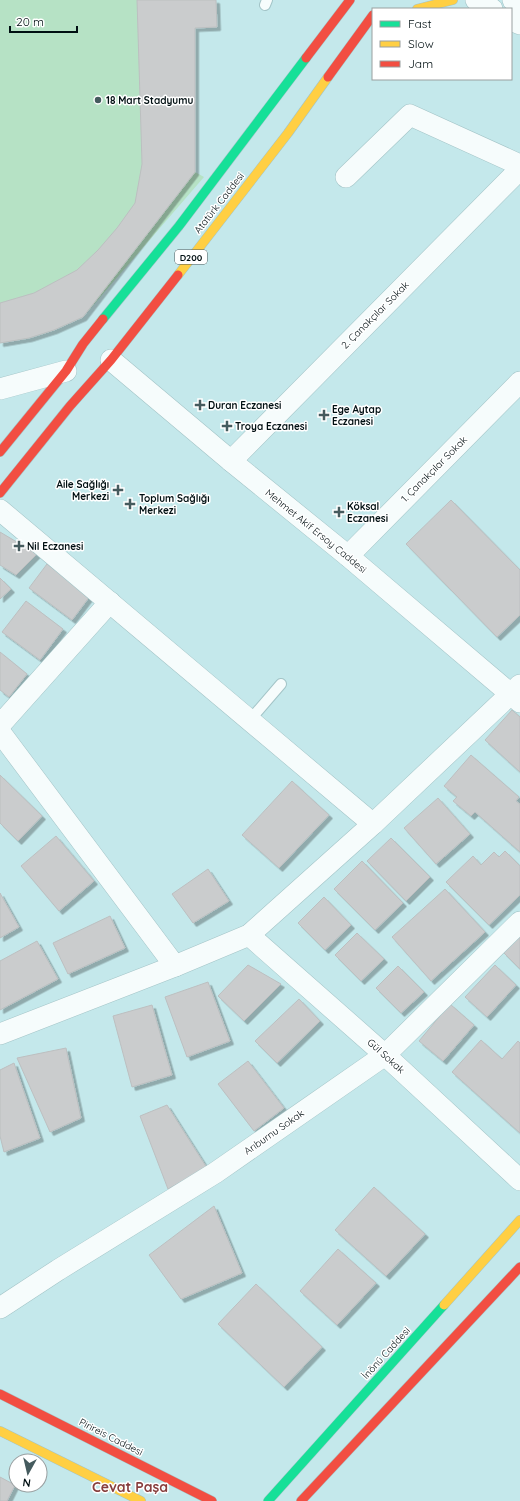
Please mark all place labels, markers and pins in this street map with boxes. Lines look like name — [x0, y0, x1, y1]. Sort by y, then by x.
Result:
place label: 18 Mart Stadyumu — [106, 94, 193, 107]
marker: 18 Mart Stadyumu — [93, 95, 103, 105]
place label: Duran Eczanesi — [208, 399, 281, 412]
marker: Duran Eczanesi — [195, 400, 205, 410]
place label: Ege Aytap Eczanesi — [332, 403, 381, 428]
marker: Ege Aytap Eczanesi — [319, 410, 329, 420]
place label: Troya Eczanesi — [235, 420, 307, 433]
marker: Troya Eczanesi — [222, 421, 232, 431]
place label: Aile Sağlığı Merkezi — [57, 478, 109, 503]
marker: Aile Sağlığı Merkezi — [112, 484, 124, 496]
place label: Toplum Sağlığı Merkezi — [139, 492, 210, 517]
marker: Toplum Sağlığı Merkezi — [124, 498, 136, 510]
place label: Köksal Eczanesi — [347, 500, 388, 525]
marker: Köksal Eczanesi — [334, 507, 344, 517]
place label: Nil Eczanesi — [27, 540, 83, 553]
marker: Nil Eczanesi — [14, 541, 24, 551]

